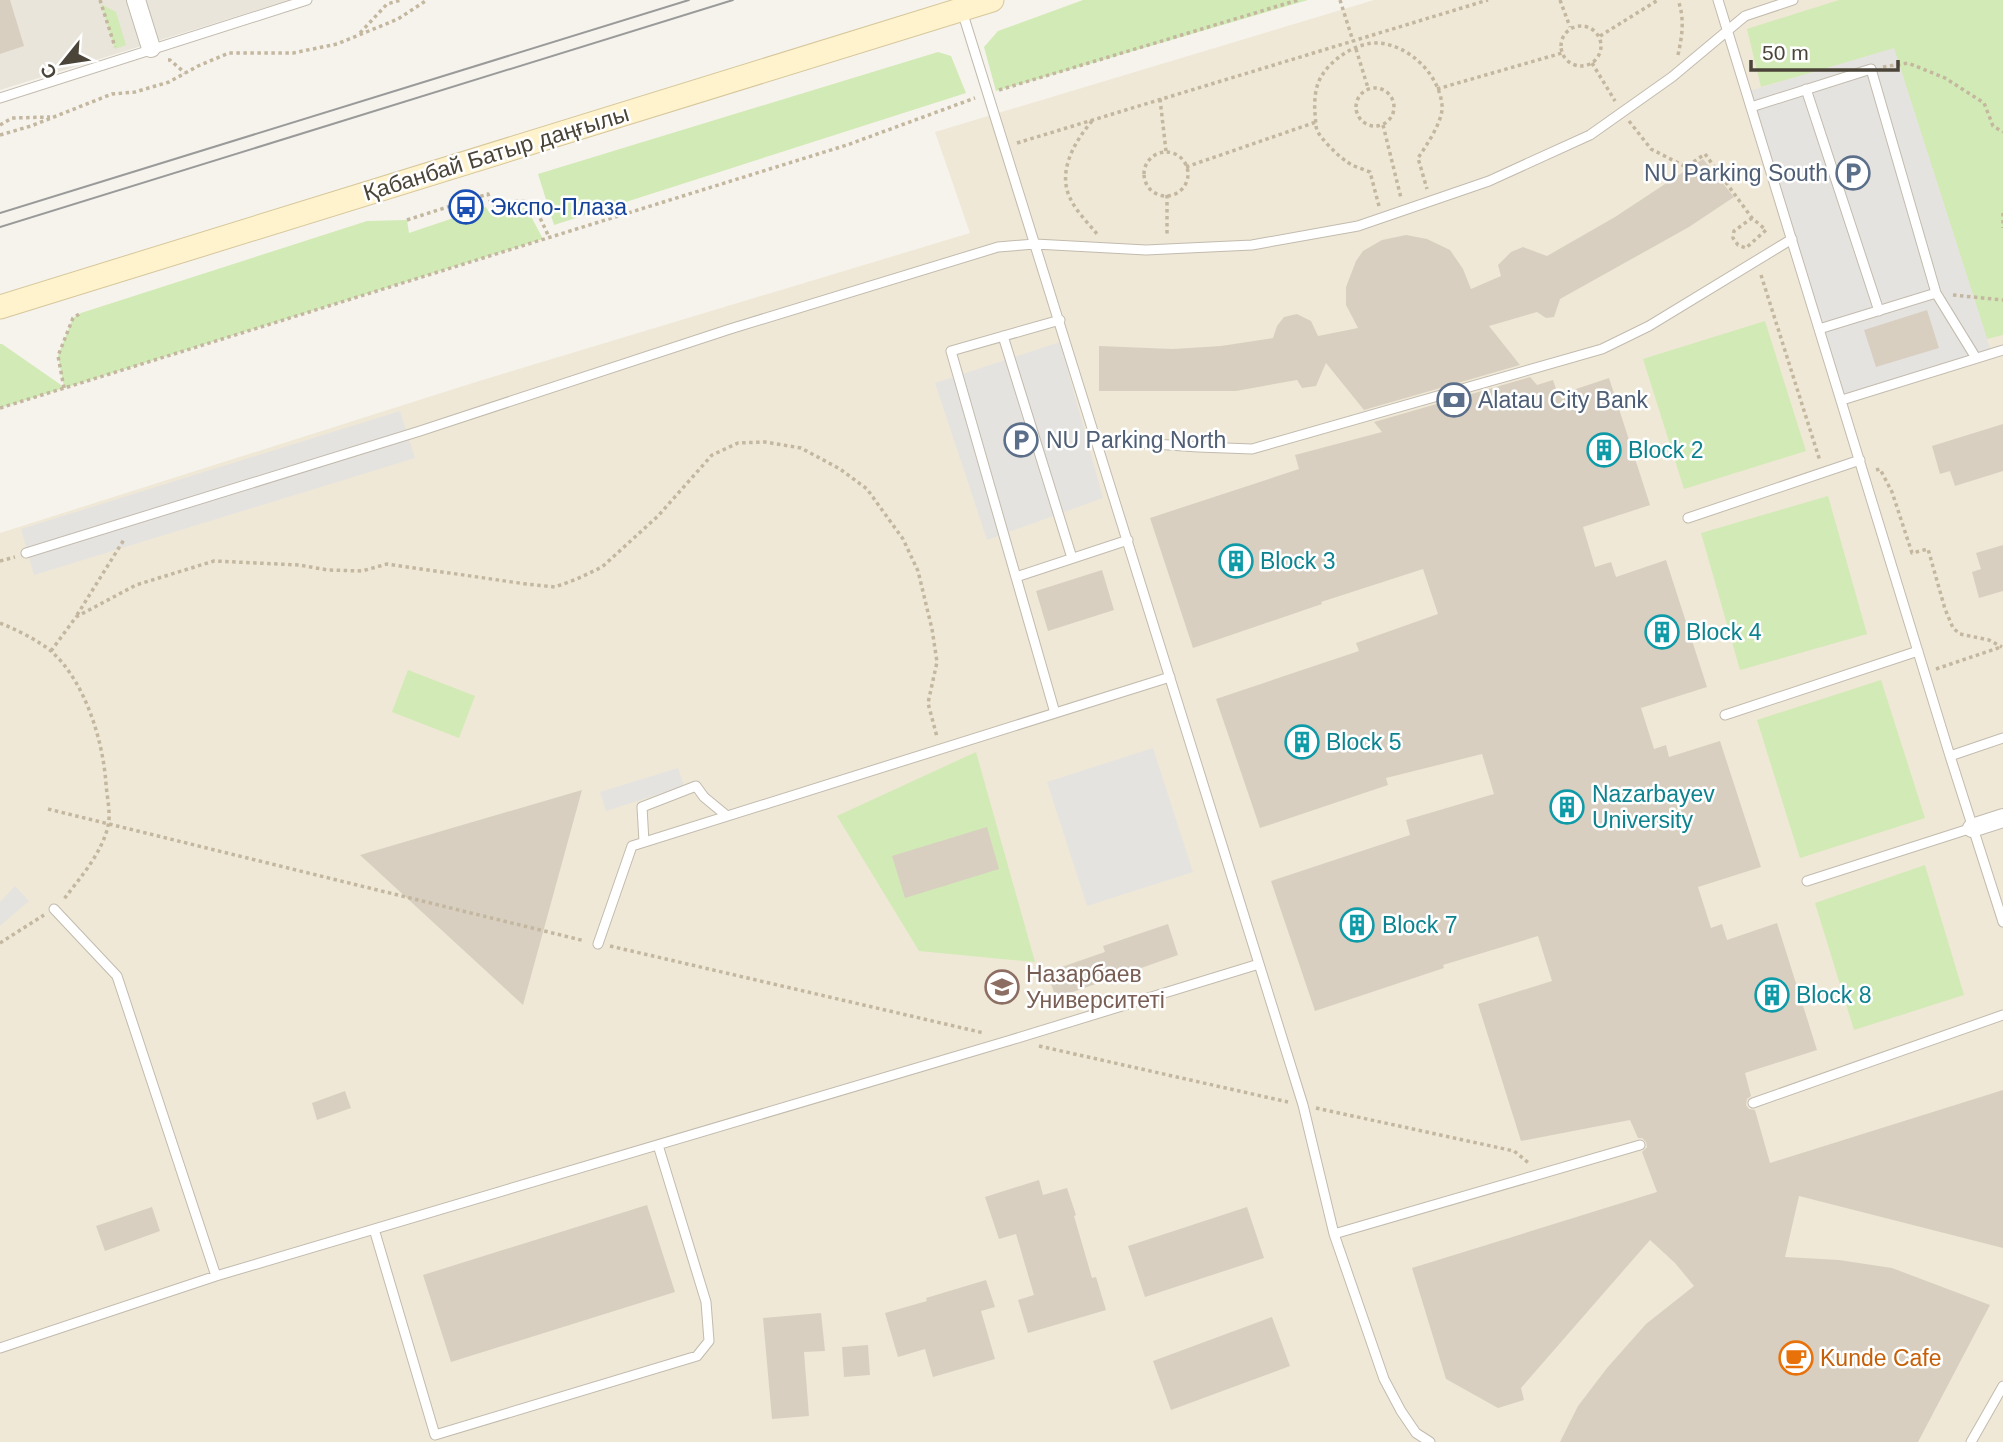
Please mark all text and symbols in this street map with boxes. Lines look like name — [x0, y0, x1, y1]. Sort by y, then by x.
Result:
north arrow — [28, 28, 98, 98]
scale bar — [1751, 28, 1898, 72]
text: 50 m — [1762, 41, 1809, 64]
text: С — [36, 60, 61, 82]
street label: Қабанбай Батыр даңғылы — [360, 100, 632, 206]
parking icon: NU Parking South — [1834, 154, 1872, 192]
place label: NU Parking South — [1644, 160, 1828, 186]
bus stop icon: Экспо-Плаза — [447, 188, 485, 226]
place label: Экспо-Плаза — [490, 194, 627, 220]
bank icon: Alatau City Bank — [1435, 381, 1473, 419]
place label: Alatau City Bank — [1478, 387, 1649, 413]
parking icon: NU Parking North — [1002, 421, 1040, 459]
place label: NU Parking North — [1046, 427, 1226, 453]
building icon: Block 2 — [1585, 431, 1623, 469]
place label: Block 2 — [1628, 437, 1703, 463]
building icon: Block 3 — [1217, 542, 1255, 580]
place label: Block 3 — [1260, 548, 1335, 574]
building icon: Block 4 — [1643, 613, 1681, 651]
place label: Block 4 — [1686, 619, 1762, 645]
building icon: Block 5 — [1283, 723, 1321, 761]
place label: Block 5 — [1326, 729, 1401, 755]
place label: Nazarbayev University — [1592, 781, 1715, 833]
building icon: Nazarbayev University — [1548, 788, 1586, 826]
building icon: Block 7 — [1338, 906, 1376, 944]
place label: Block 7 — [1382, 912, 1457, 938]
place label: Назарбаев Университеті — [1026, 961, 1165, 1013]
school or university icon: Назарбаев Университеті — [983, 968, 1021, 1006]
building icon: Block 8 — [1753, 976, 1791, 1014]
place label: Block 8 — [1796, 982, 1871, 1008]
cafe icon: Kunde Cafe — [1777, 1339, 1815, 1377]
place label: Kunde Cafe — [1820, 1345, 1941, 1371]

